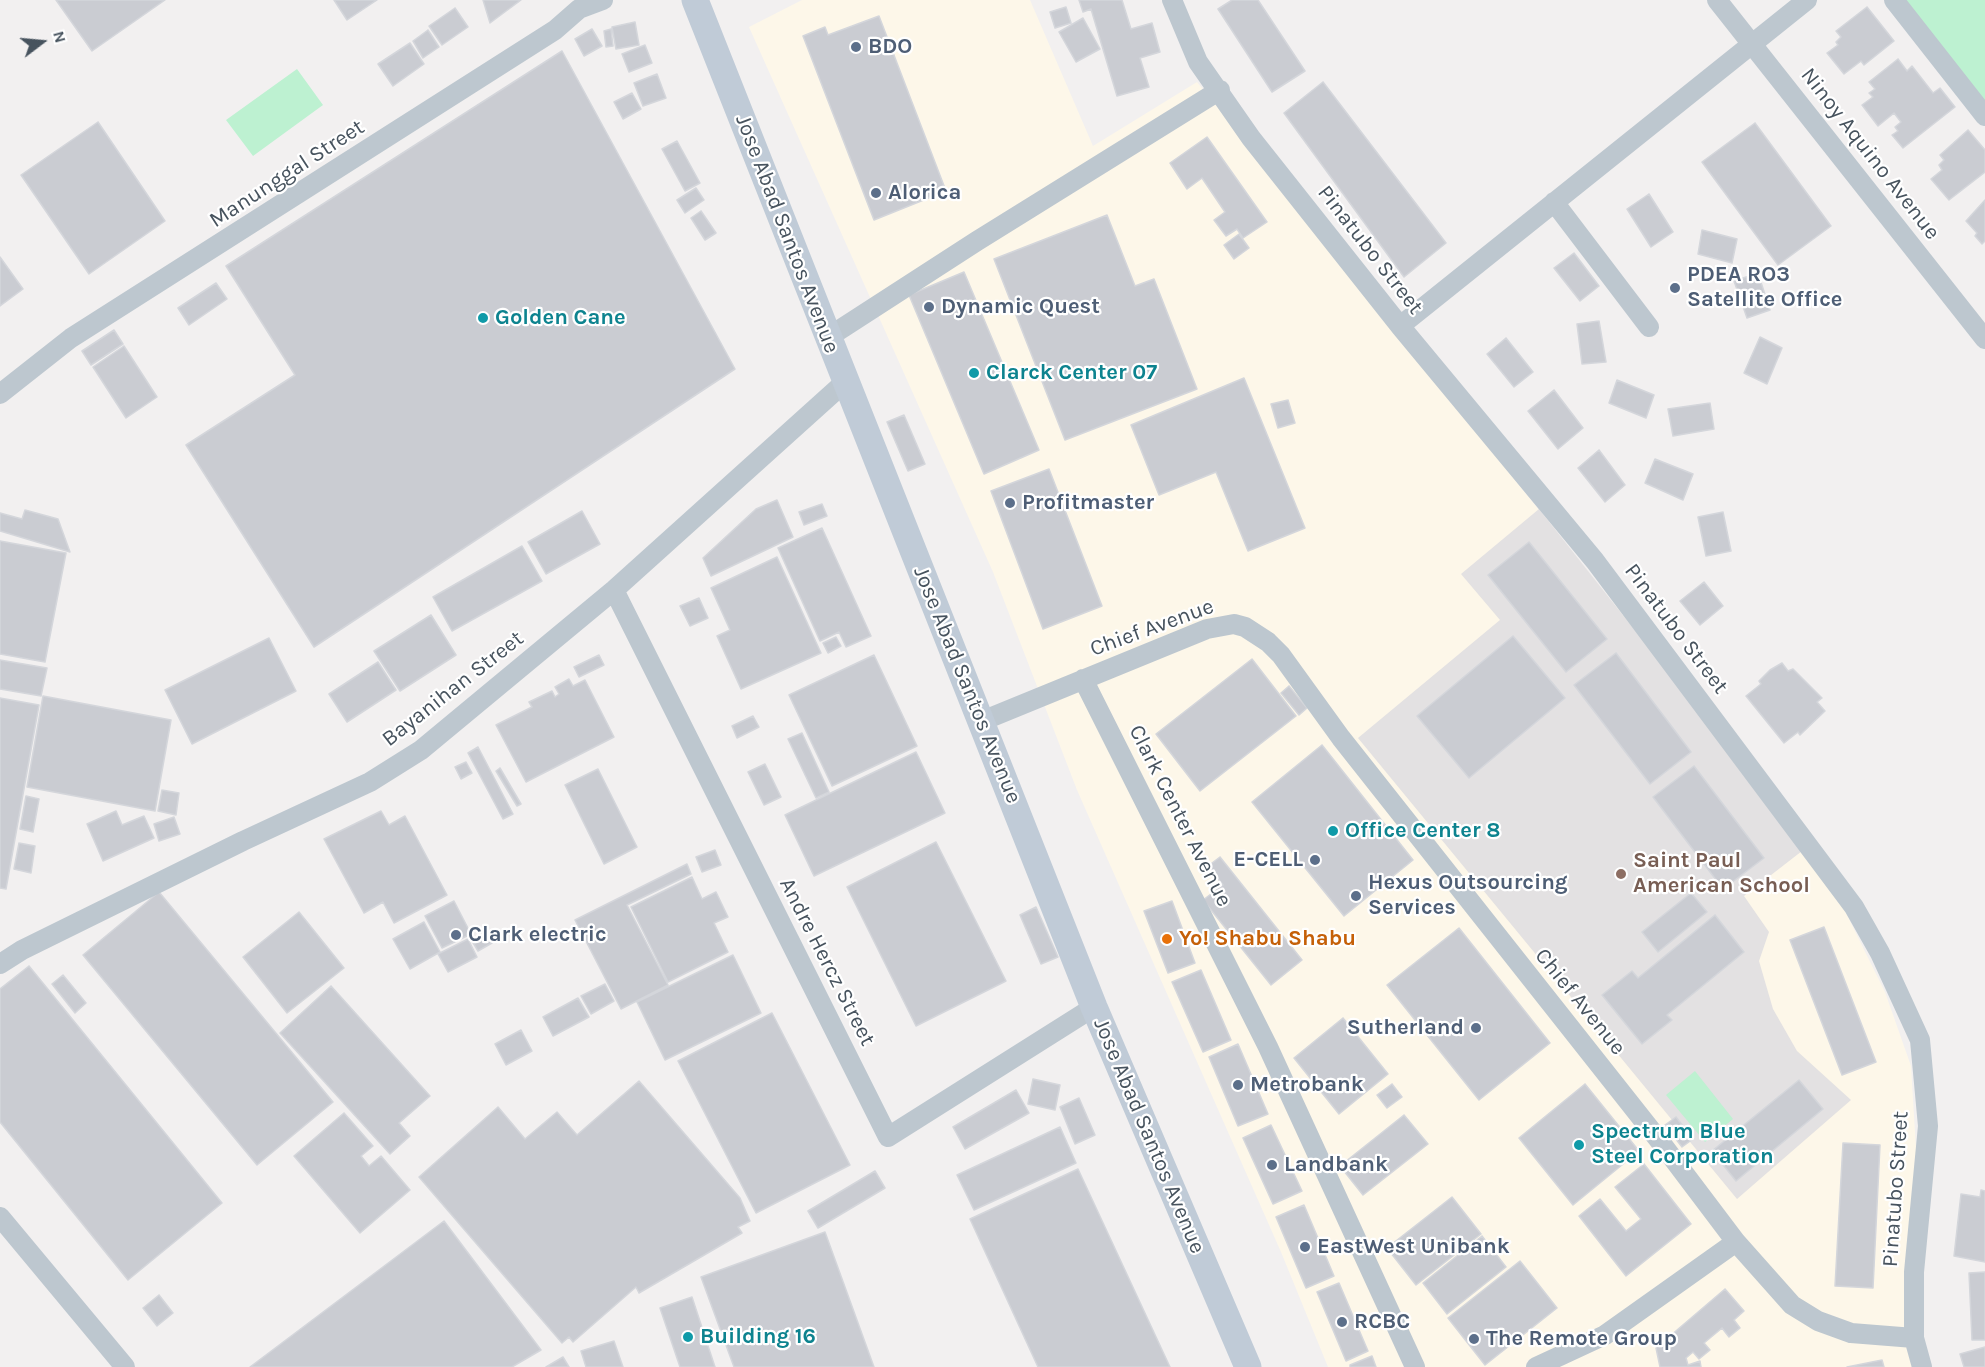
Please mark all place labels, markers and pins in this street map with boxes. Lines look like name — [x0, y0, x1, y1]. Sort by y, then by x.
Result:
place label: BDO — [868, 34, 912, 60]
marker: BDO — [849, 40, 863, 54]
place label: Alorica — [888, 180, 961, 206]
marker: Alorica — [869, 186, 883, 200]
place label: PDEA RO3 Satellite Office — [1687, 262, 1842, 314]
marker: PDEA RO3 Satellite Office — [1668, 281, 1682, 295]
place label: Dynamic Quest — [941, 294, 1100, 320]
marker: Dynamic Quest — [922, 300, 936, 314]
place label: Golden Cane — [495, 305, 626, 331]
marker: Golden Cane — [476, 311, 490, 325]
place label: Clarck Center 07 — [986, 360, 1157, 386]
marker: Clarck Center 07 — [967, 366, 981, 380]
place label: Profitmaster — [1022, 490, 1154, 516]
marker: Profitmaster — [1003, 496, 1017, 510]
place label: Office Center 8 — [1345, 818, 1500, 844]
marker: Office Center 8 — [1326, 824, 1340, 838]
place label: E-CELL — [1233, 847, 1303, 873]
place label: Saint Paul American School — [1633, 848, 1810, 900]
marker: E-CELL — [1308, 853, 1322, 867]
marker: Saint Paul American School — [1614, 867, 1628, 881]
place label: Hexus Outsourcing Services — [1368, 870, 1568, 921]
marker: Hexus Outsourcing Services — [1349, 889, 1363, 903]
place label: Clark electric — [468, 922, 607, 948]
place label: Yo! Shabu Shabu — [1179, 926, 1356, 952]
marker: Clark electric — [449, 928, 463, 942]
marker: Yo! Shabu Shabu — [1160, 932, 1174, 946]
place label: Sutherland — [1347, 1015, 1464, 1041]
marker: Sutherland — [1469, 1021, 1483, 1035]
place label: Metrobank — [1250, 1072, 1364, 1098]
marker: Metrobank — [1231, 1078, 1245, 1092]
place label: Spectrum Blue Steel Corporation — [1591, 1119, 1774, 1170]
marker: Spectrum Blue Steel Corporation — [1572, 1138, 1586, 1152]
place label: Landbank — [1284, 1152, 1388, 1178]
marker: Landbank — [1265, 1158, 1279, 1172]
place label: EastWest Unibank — [1317, 1234, 1510, 1260]
marker: EastWest Unibank — [1298, 1240, 1312, 1254]
place label: RCBC — [1354, 1309, 1410, 1335]
marker: RCBC — [1335, 1315, 1349, 1329]
place label: Building 16 — [700, 1324, 816, 1350]
place label: The Remote Group — [1486, 1326, 1677, 1352]
marker: Building 16 — [681, 1330, 695, 1344]
marker: The Remote Group — [1467, 1332, 1481, 1346]

